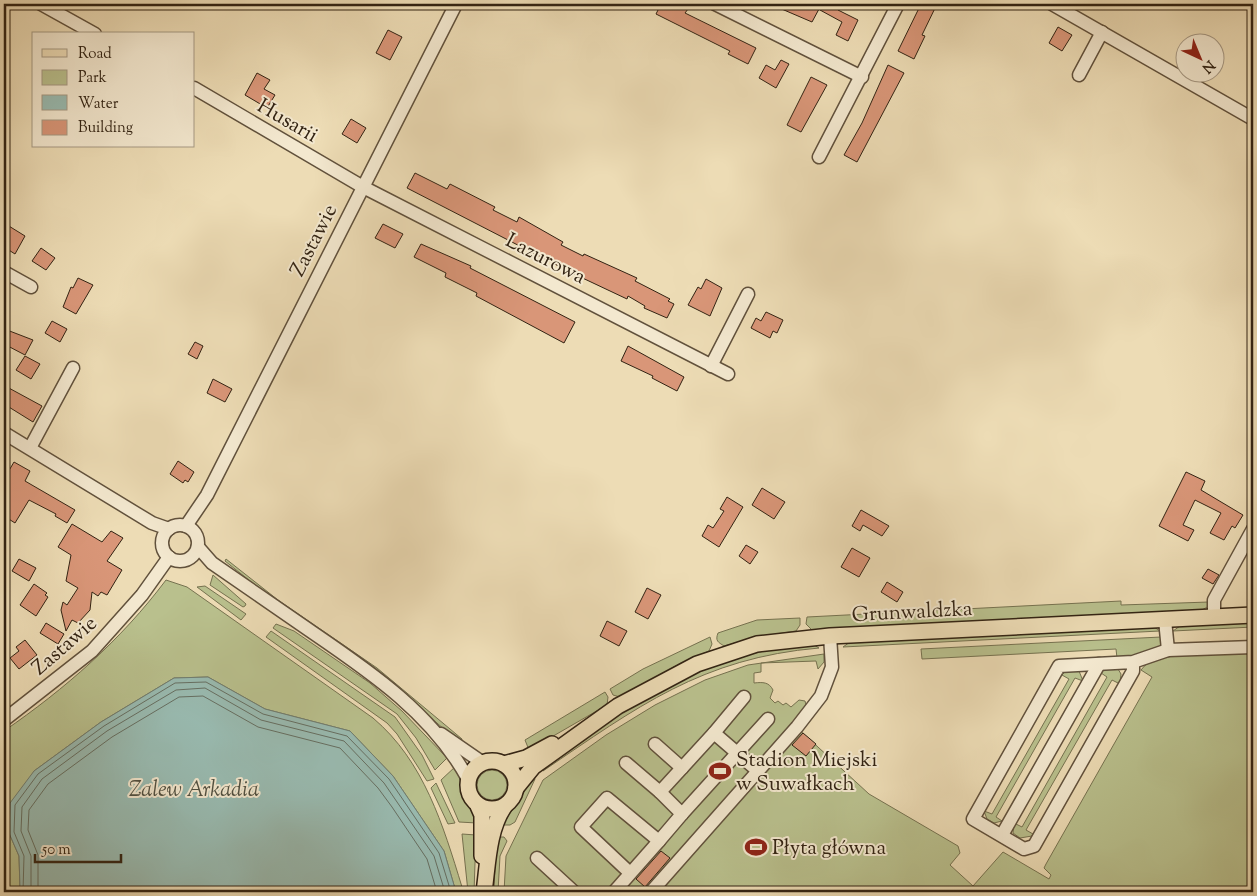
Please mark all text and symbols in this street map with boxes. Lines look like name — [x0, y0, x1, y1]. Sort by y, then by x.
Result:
legend — [32, 32, 195, 148]
north arrow — [1174, 32, 1224, 82]
text: Road — [78, 44, 112, 65]
text: N — [1197, 55, 1219, 77]
text: Park — [78, 68, 107, 89]
street label: Husarii — [251, 92, 323, 151]
text: Water — [78, 94, 119, 115]
text: Building — [78, 118, 133, 139]
street label: Zastawie — [284, 199, 346, 282]
street label: Lazurowa — [500, 227, 591, 293]
street label: Grunwaldzka — [851, 595, 974, 631]
street label: Zastawie — [26, 610, 104, 683]
place label: Stadion Miejski w Suwałkach — [736, 746, 878, 800]
sports icon: Stadion Miejski w Suwałkach — [707, 758, 733, 784]
water label: Zalew Arkadia — [129, 775, 259, 807]
scale bar — [35, 831, 121, 863]
sports icon: Płyta główna — [743, 834, 769, 860]
place label: Płyta główna — [772, 834, 886, 864]
text: 50 m — [41, 840, 71, 861]

